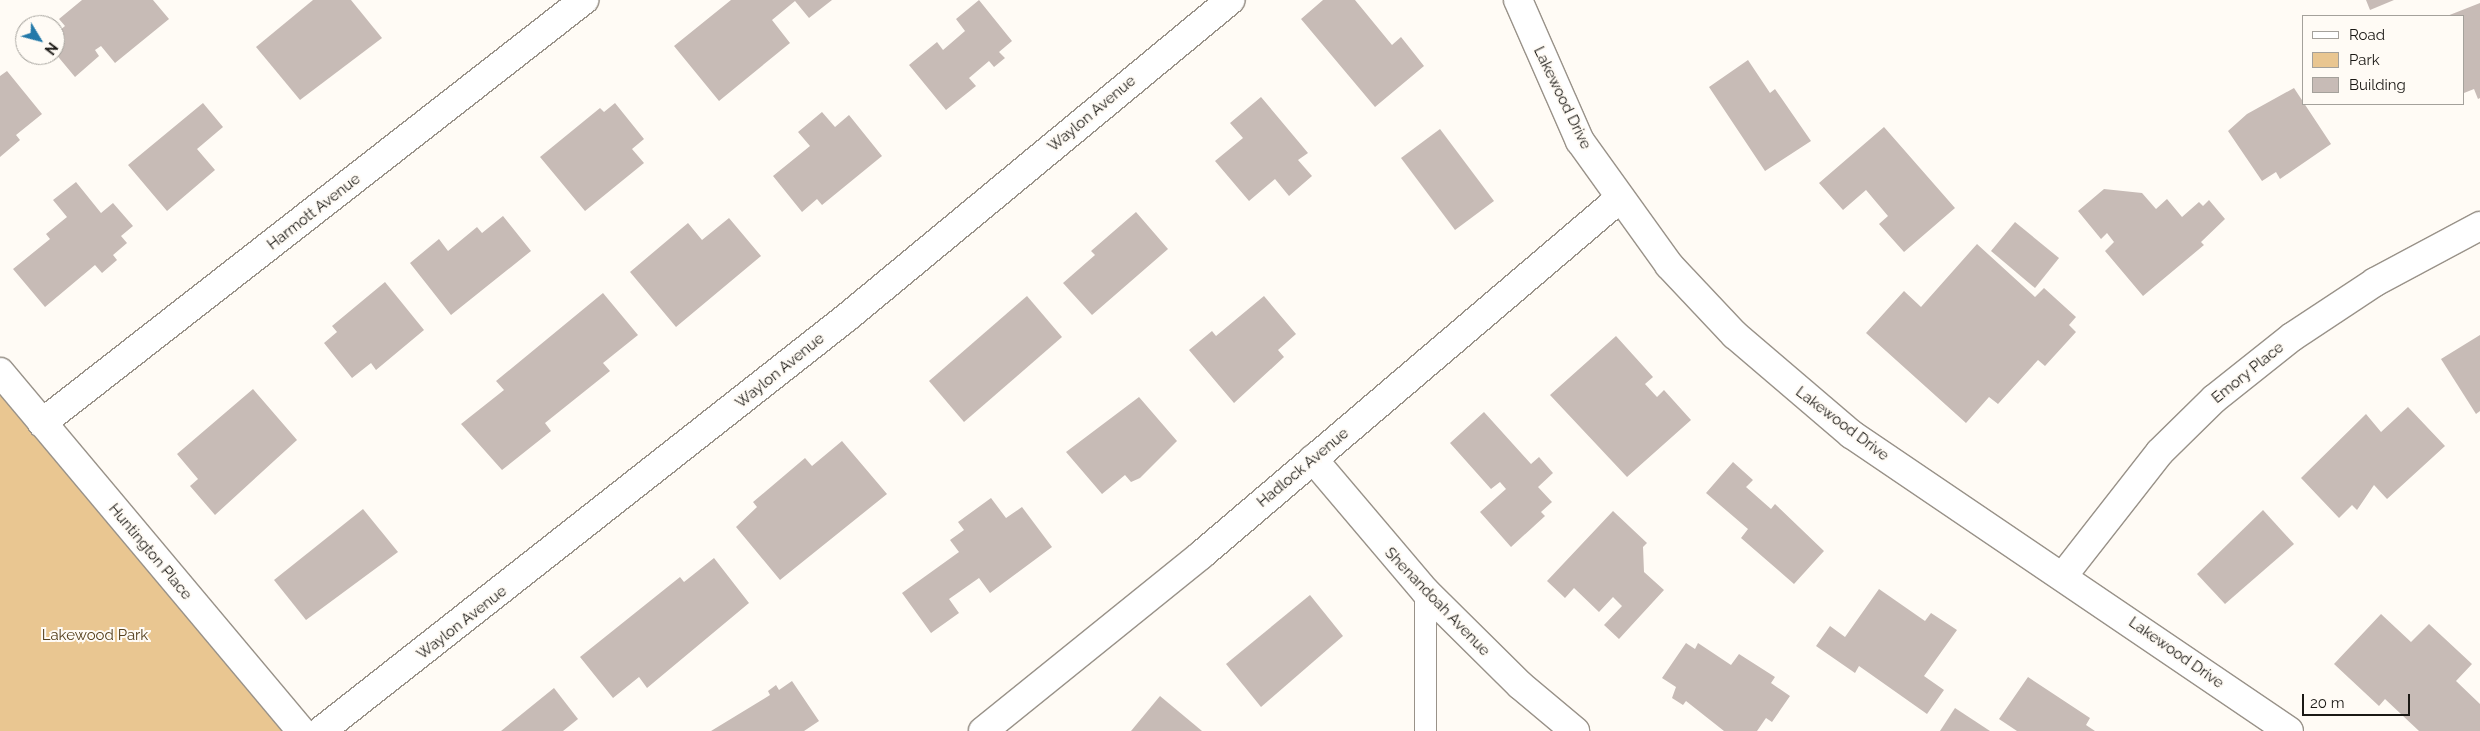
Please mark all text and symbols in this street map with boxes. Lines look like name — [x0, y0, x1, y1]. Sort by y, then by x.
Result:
north arrow — [15, 15, 65, 65]
legend — [2302, 15, 2465, 105]
text: Road — [2349, 26, 2385, 44]
text: N — [42, 39, 61, 58]
street label: Lakewood Drive — [1529, 44, 1595, 152]
text: Park — [2349, 51, 2380, 69]
street label: Waylon Avenue — [1044, 72, 1140, 156]
text: Building — [2349, 76, 2406, 94]
street label: Harmott Avenue — [264, 170, 364, 254]
street label: Waylon Avenue — [732, 330, 828, 412]
street label: Emory Place — [2208, 338, 2288, 408]
street label: Lakewood Drive — [1792, 383, 1892, 465]
street label: Hadlock Avenue — [1253, 424, 1353, 512]
street label: Huntington Place — [105, 500, 195, 604]
street label: Shenandoah Avenue — [1381, 544, 1493, 660]
street label: Waylon Avenue — [413, 582, 511, 664]
street label: Lakewood Drive — [2125, 614, 2227, 692]
park label: Lakewood Park — [42, 627, 148, 645]
scale bar — [2305, 684, 2412, 716]
text: 20 m — [2310, 694, 2345, 712]

